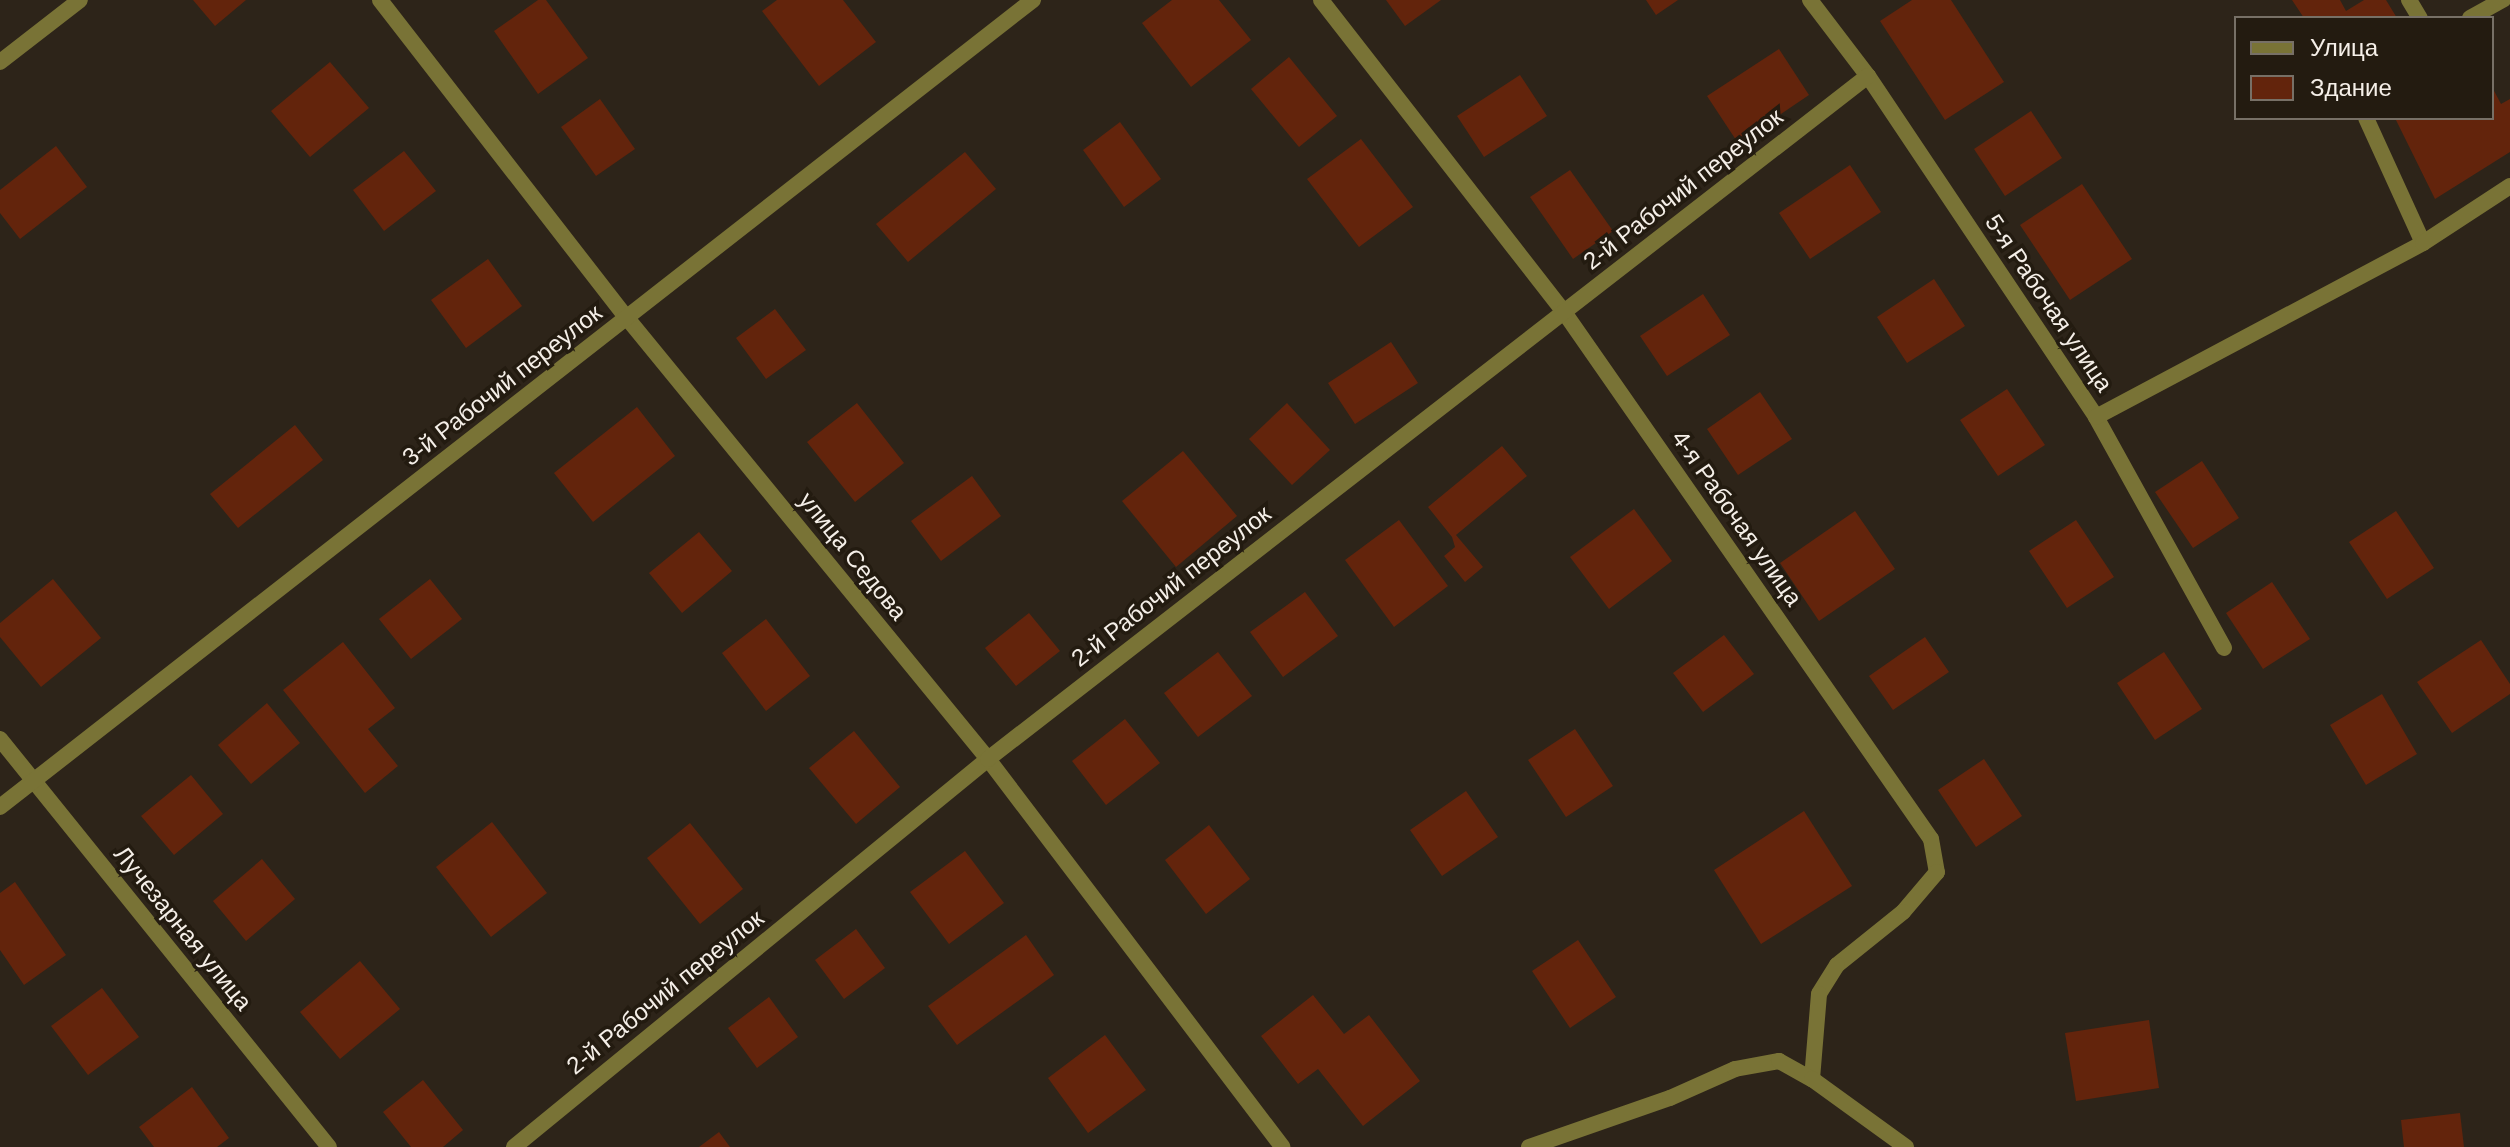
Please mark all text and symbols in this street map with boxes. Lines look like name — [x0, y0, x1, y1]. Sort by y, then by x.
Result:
legend — [2234, 16, 2494, 120]
text: Улица — [2310, 34, 2378, 61]
text: Здание — [2310, 74, 2392, 101]
street label: 2-й Рабочий переулок — [1578, 102, 1788, 276]
street label: 5-я Рабочая улица — [1979, 209, 2119, 397]
street label: 3-й Рабочий переулок — [397, 298, 607, 472]
street label: 4-я Рабочая улица — [1666, 425, 1808, 611]
street label: улица Седова — [793, 486, 913, 626]
street label: 2-й Рабочий переулок — [1066, 499, 1276, 673]
street label: Лучезарная улица — [108, 840, 258, 1016]
street label: 2-й Рабочий переулок — [561, 904, 769, 1080]

